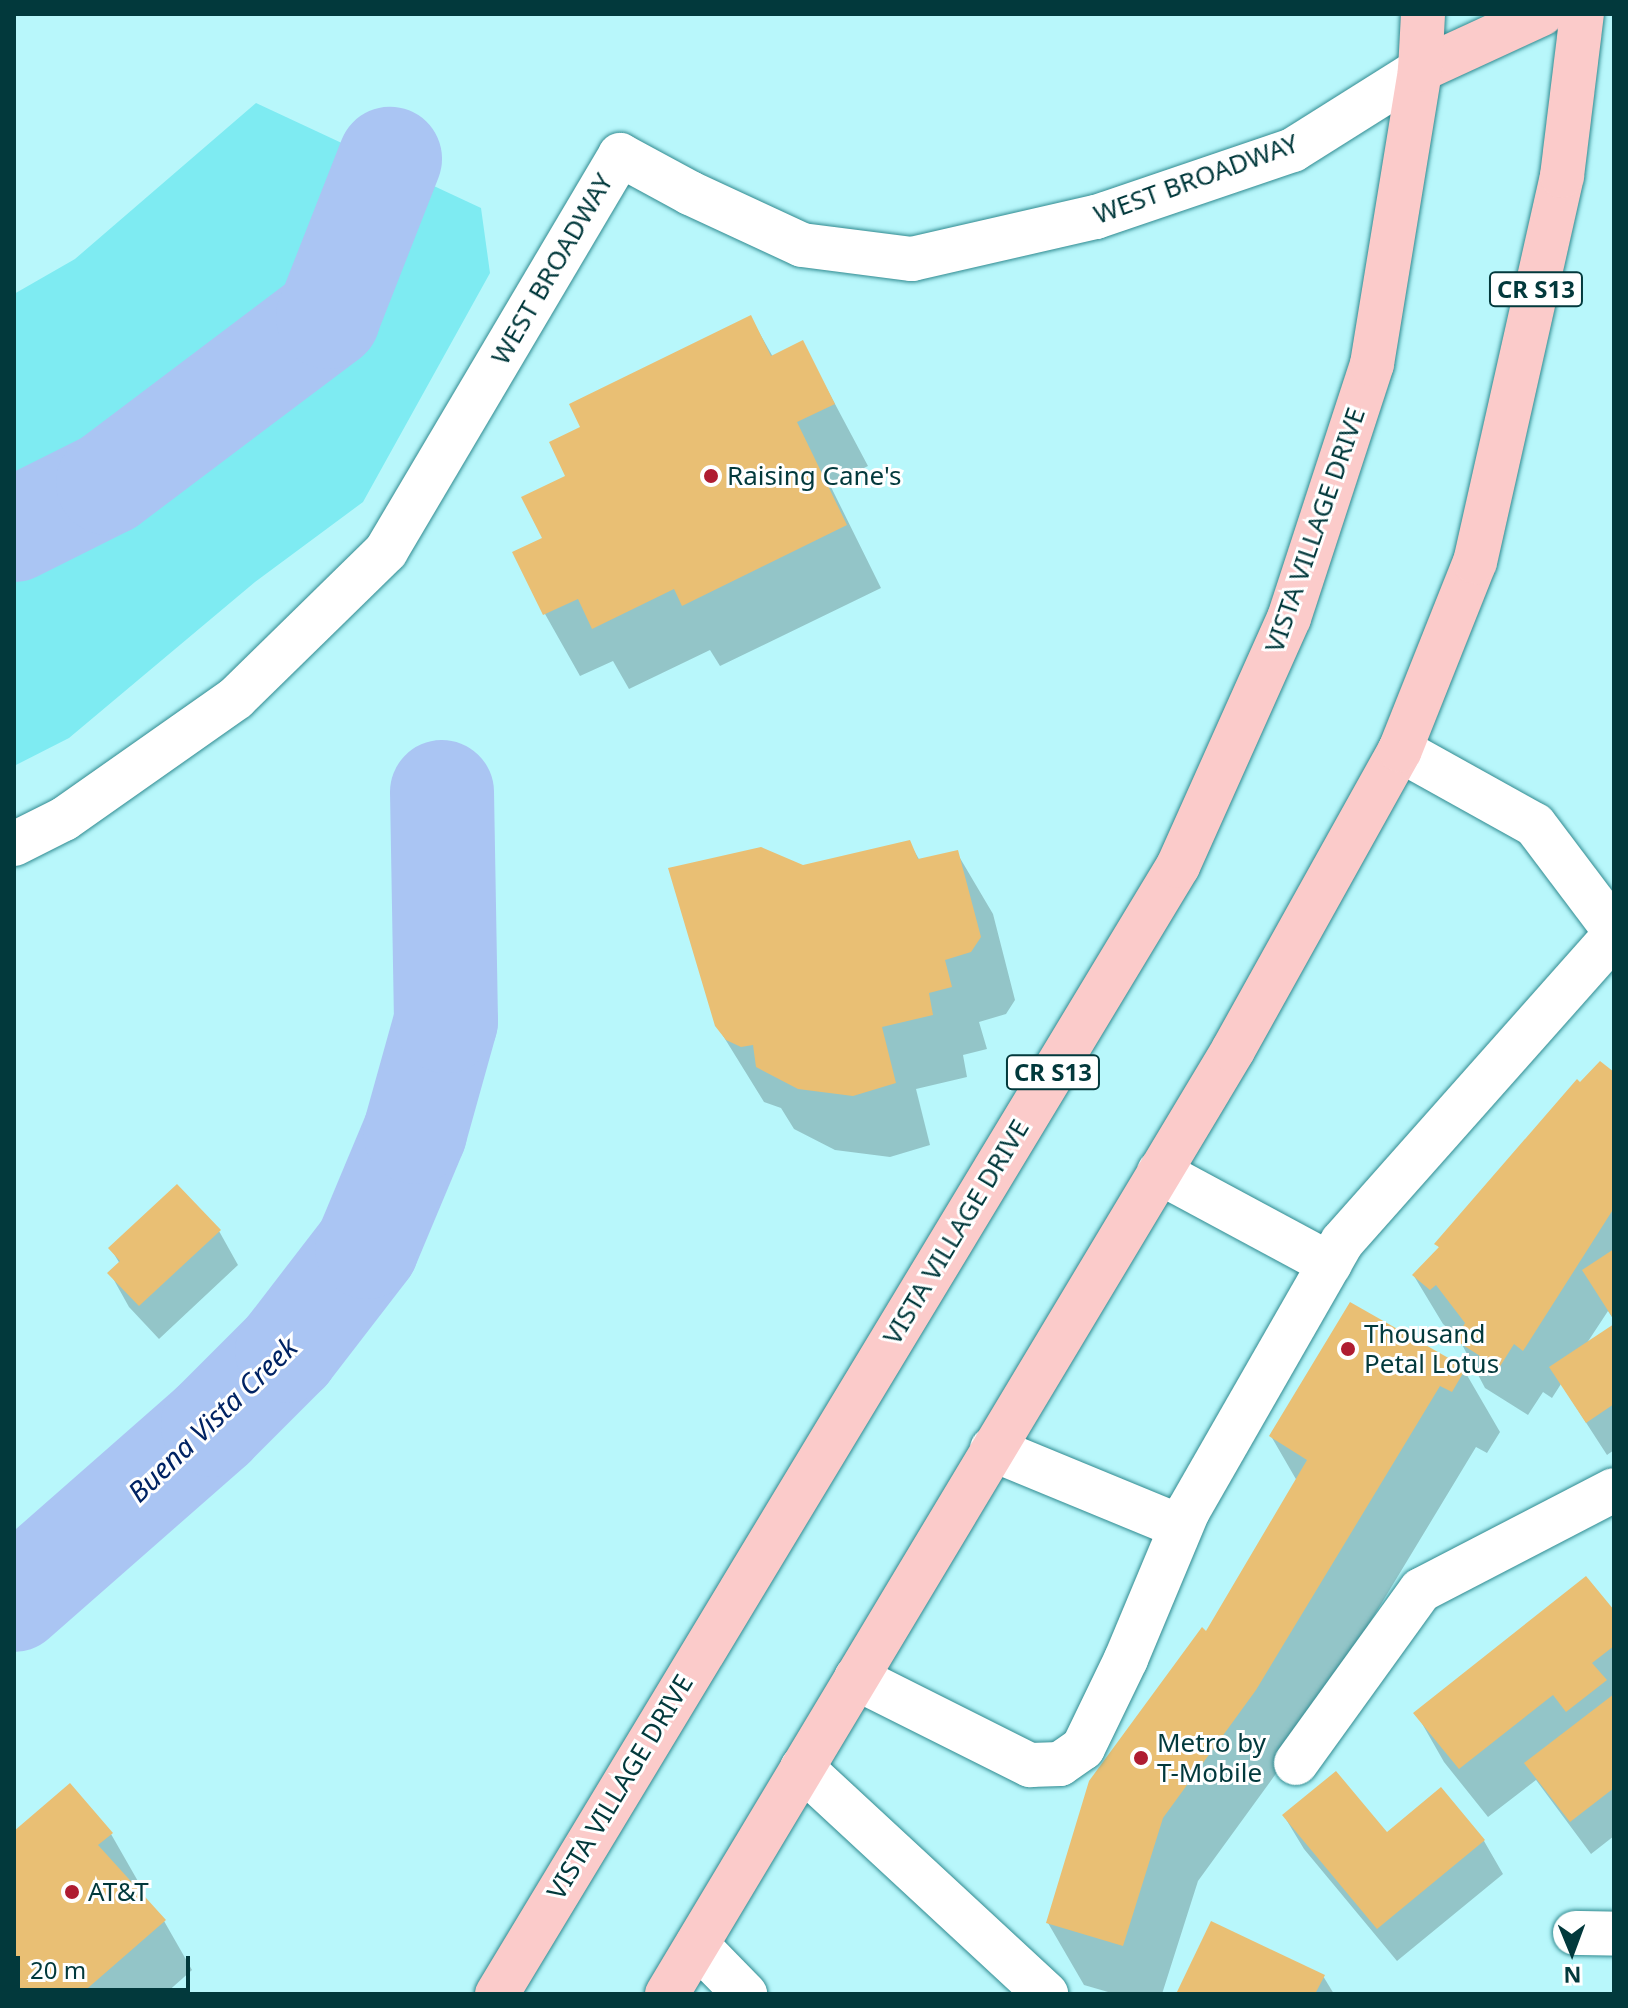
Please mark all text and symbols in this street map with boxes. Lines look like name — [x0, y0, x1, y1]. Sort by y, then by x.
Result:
street label: WEST BROADWAY — [1090, 128, 1302, 230]
street label: WEST BROADWAY — [485, 168, 619, 370]
road number: CR S13 — [1488, 269, 1584, 309]
street label: VISTA VILLAGE DRIVE — [1258, 404, 1372, 656]
place label: Raising Cane's — [727, 460, 901, 492]
marker: Raising Cane's — [702, 467, 720, 485]
road number: CR S13 — [1005, 1052, 1101, 1092]
street label: VISTA VILLAGE DRIVE — [877, 1114, 1035, 1350]
place label: Thousand Petal Lotus — [1364, 1318, 1499, 1380]
water label: Buena Vista Creek — [120, 1330, 304, 1508]
marker: Thousand Petal Lotus — [1339, 1340, 1357, 1358]
street label: VISTA VILLAGE DRIVE — [541, 1669, 699, 1905]
place label: Metro by T-Mobile — [1157, 1727, 1266, 1788]
marker: Metro by T-Mobile — [1132, 1749, 1150, 1767]
place label: AT&T — [88, 1876, 149, 1908]
marker: AT&T — [63, 1883, 81, 1901]
north arrow — [1532, 1912, 1612, 1992]
scale bar — [20, 1940, 194, 1990]
text: 20 m — [30, 1953, 86, 1986]
text: N — [1563, 1961, 1582, 1991]

